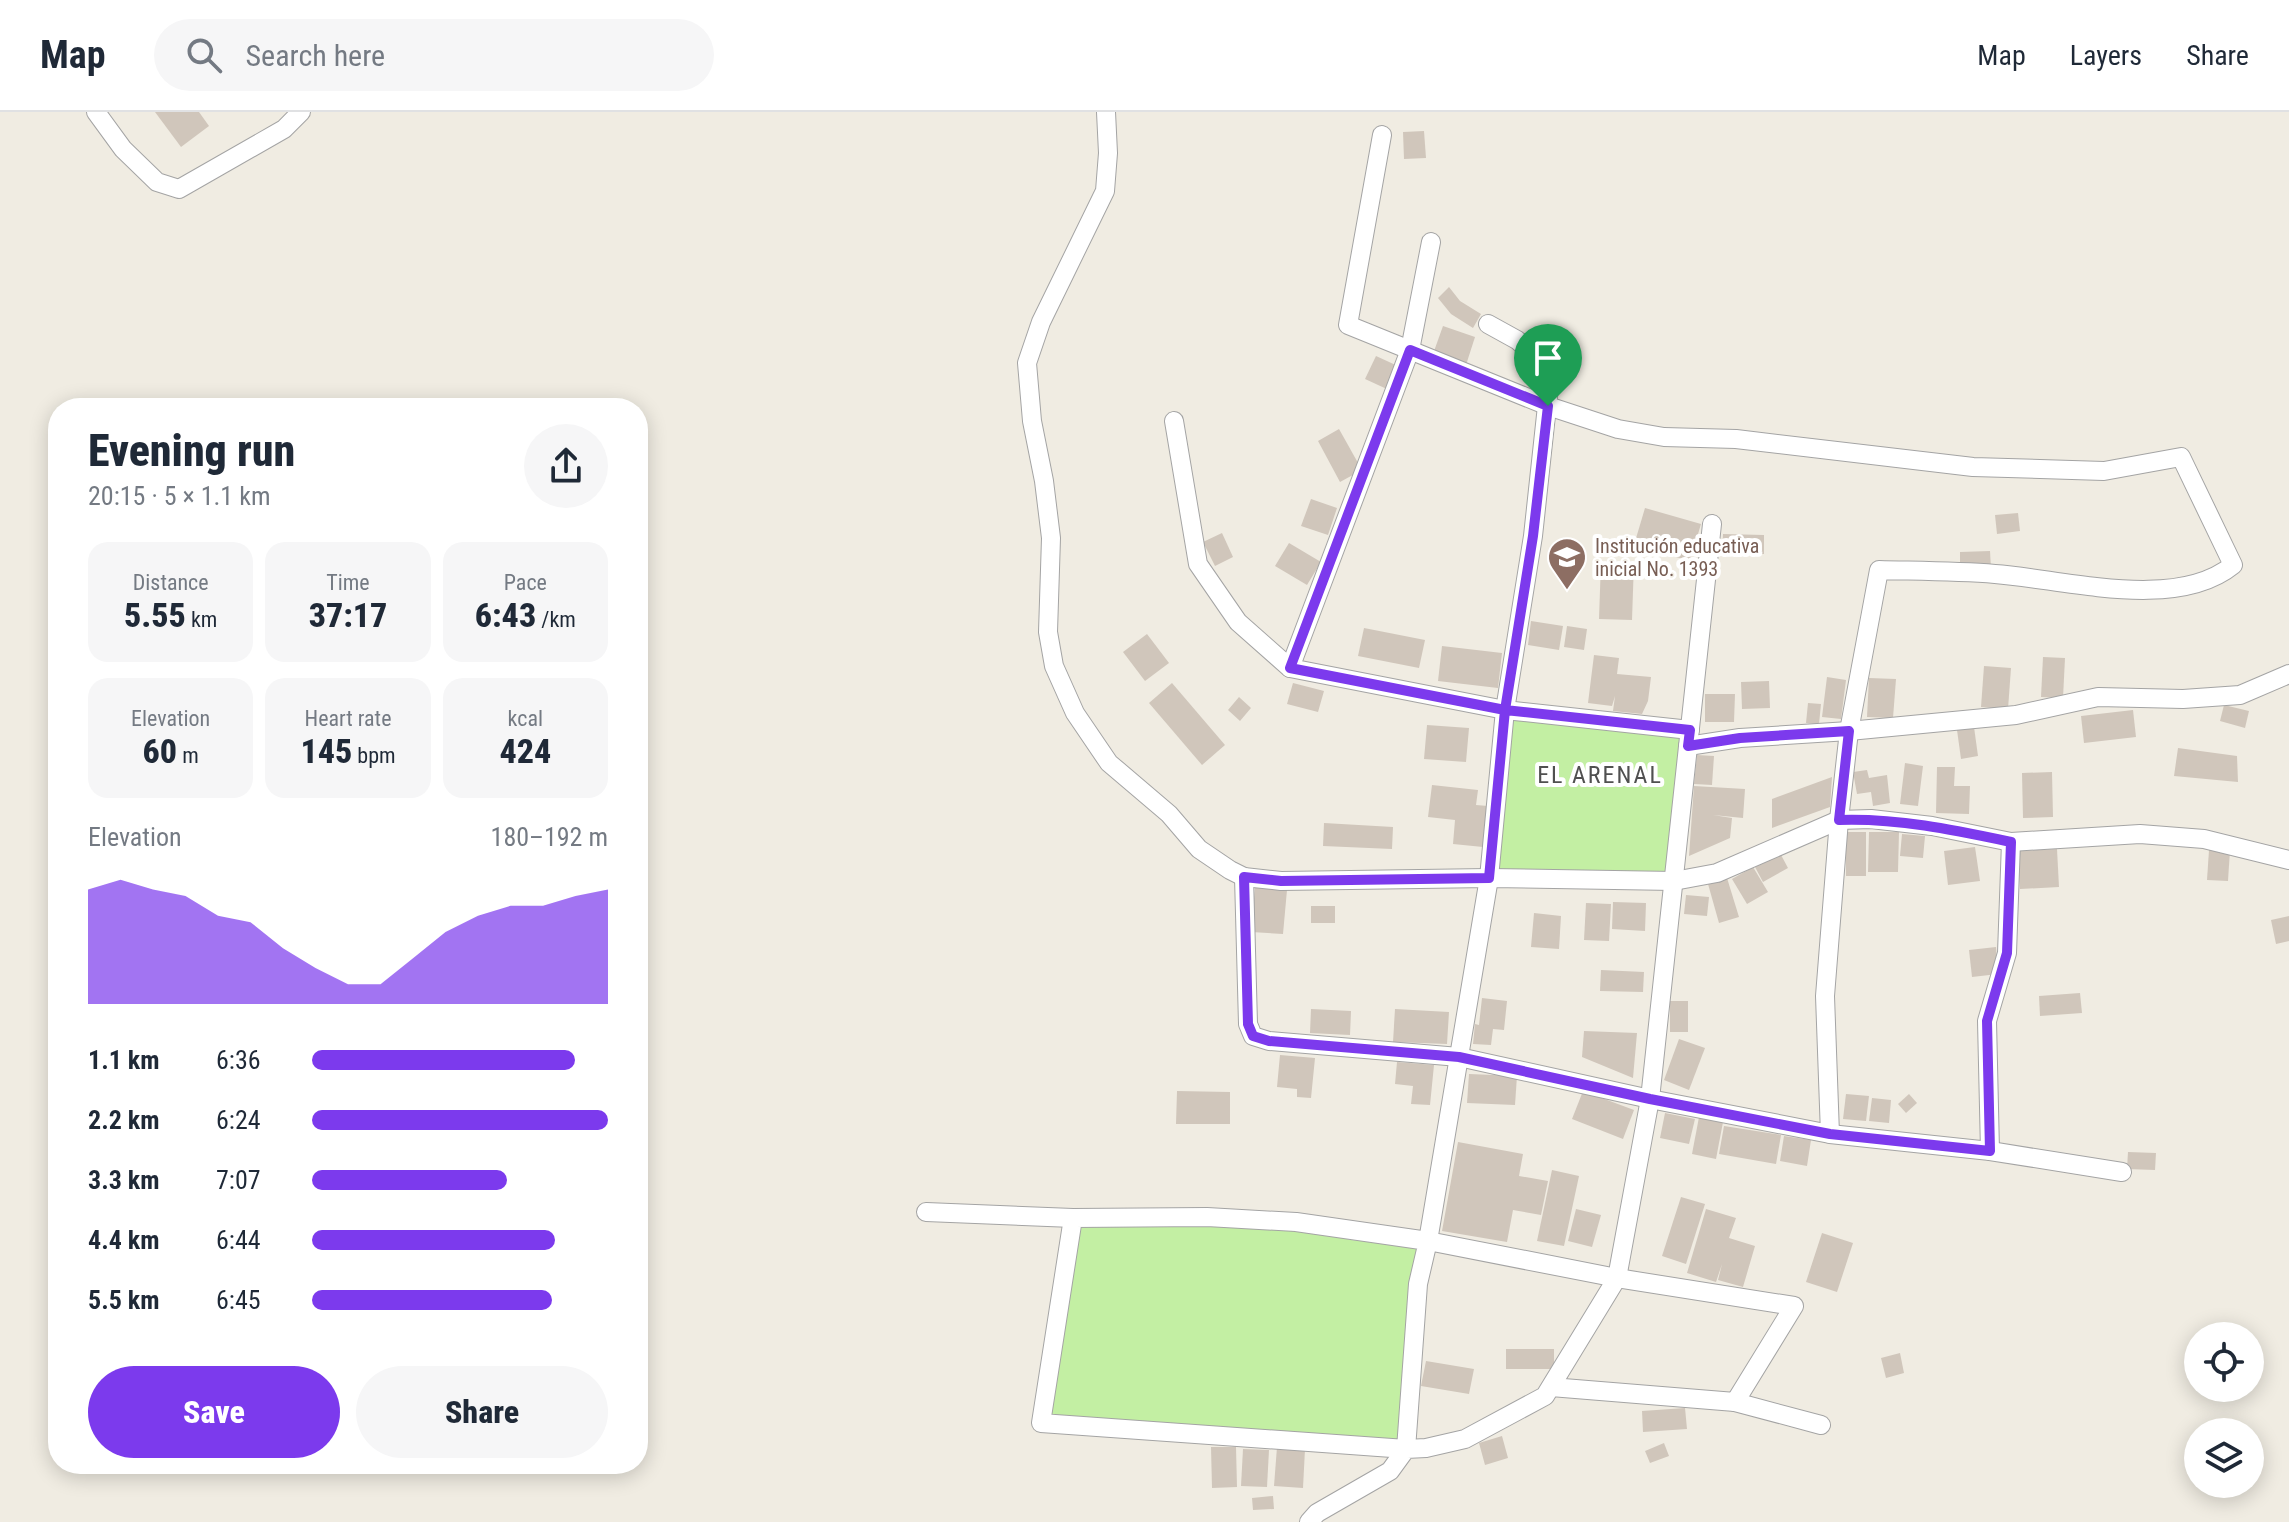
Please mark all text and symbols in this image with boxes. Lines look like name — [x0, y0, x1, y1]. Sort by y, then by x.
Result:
search box — [154, 19, 714, 91]
text: Map — [40, 33, 106, 77]
icon: search — [182, 33, 226, 77]
text: Search here — [246, 38, 385, 73]
text: Map — [1977, 39, 2026, 72]
text: Layers — [2070, 39, 2142, 72]
text: Share — [2186, 39, 2249, 72]
pin — [1514, 324, 1582, 406]
icon: arrive — [1526, 336, 1570, 380]
button: share — [524, 424, 608, 508]
text: Evening run — [88, 425, 295, 477]
text: 20:15 · 5 × 1.1 km — [88, 481, 270, 511]
place label: Institución educativa inicial No. 1393 — [1595, 534, 1759, 581]
school or university icon: Institución educativa inicial No. 1393 — [1546, 536, 1588, 591]
text: Distance — [133, 570, 209, 595]
text: Time — [326, 570, 370, 595]
text: Pace — [504, 570, 547, 595]
text: 5.55 — [124, 595, 186, 635]
text: 37:17 — [309, 595, 387, 635]
text: 6:43 — [475, 595, 536, 635]
text: km — [186, 607, 217, 632]
text: /km — [536, 607, 576, 632]
text: Elevation — [131, 706, 210, 731]
text: Heart rate — [305, 706, 391, 731]
text: kcal — [508, 706, 543, 731]
text: 60 — [143, 731, 177, 771]
text: 145 — [300, 731, 352, 771]
text: 424 — [499, 731, 551, 771]
text: m — [177, 743, 199, 768]
text: bpm — [352, 743, 396, 768]
district label: EL ARENAL — [1537, 761, 1663, 789]
text: Elevation — [88, 822, 182, 852]
text: 180–192 m — [491, 822, 608, 852]
text: 1.1 km — [88, 1045, 160, 1075]
text: 6:36 — [216, 1045, 261, 1075]
text: 2.2 km — [88, 1105, 160, 1135]
text: 6:24 — [216, 1105, 261, 1135]
text: 3.3 km — [88, 1165, 160, 1195]
text: 7:07 — [216, 1165, 261, 1195]
text: 4.4 km — [88, 1225, 160, 1255]
text: 6:44 — [216, 1225, 261, 1255]
text: 5.5 km — [88, 1285, 160, 1315]
text: 6:45 — [216, 1285, 261, 1315]
map controls — [2184, 1322, 2264, 1498]
button: locate — [2184, 1322, 2264, 1402]
button: Save — [88, 1366, 340, 1458]
button: Share — [356, 1366, 608, 1458]
button: layers — [2184, 1418, 2264, 1498]

